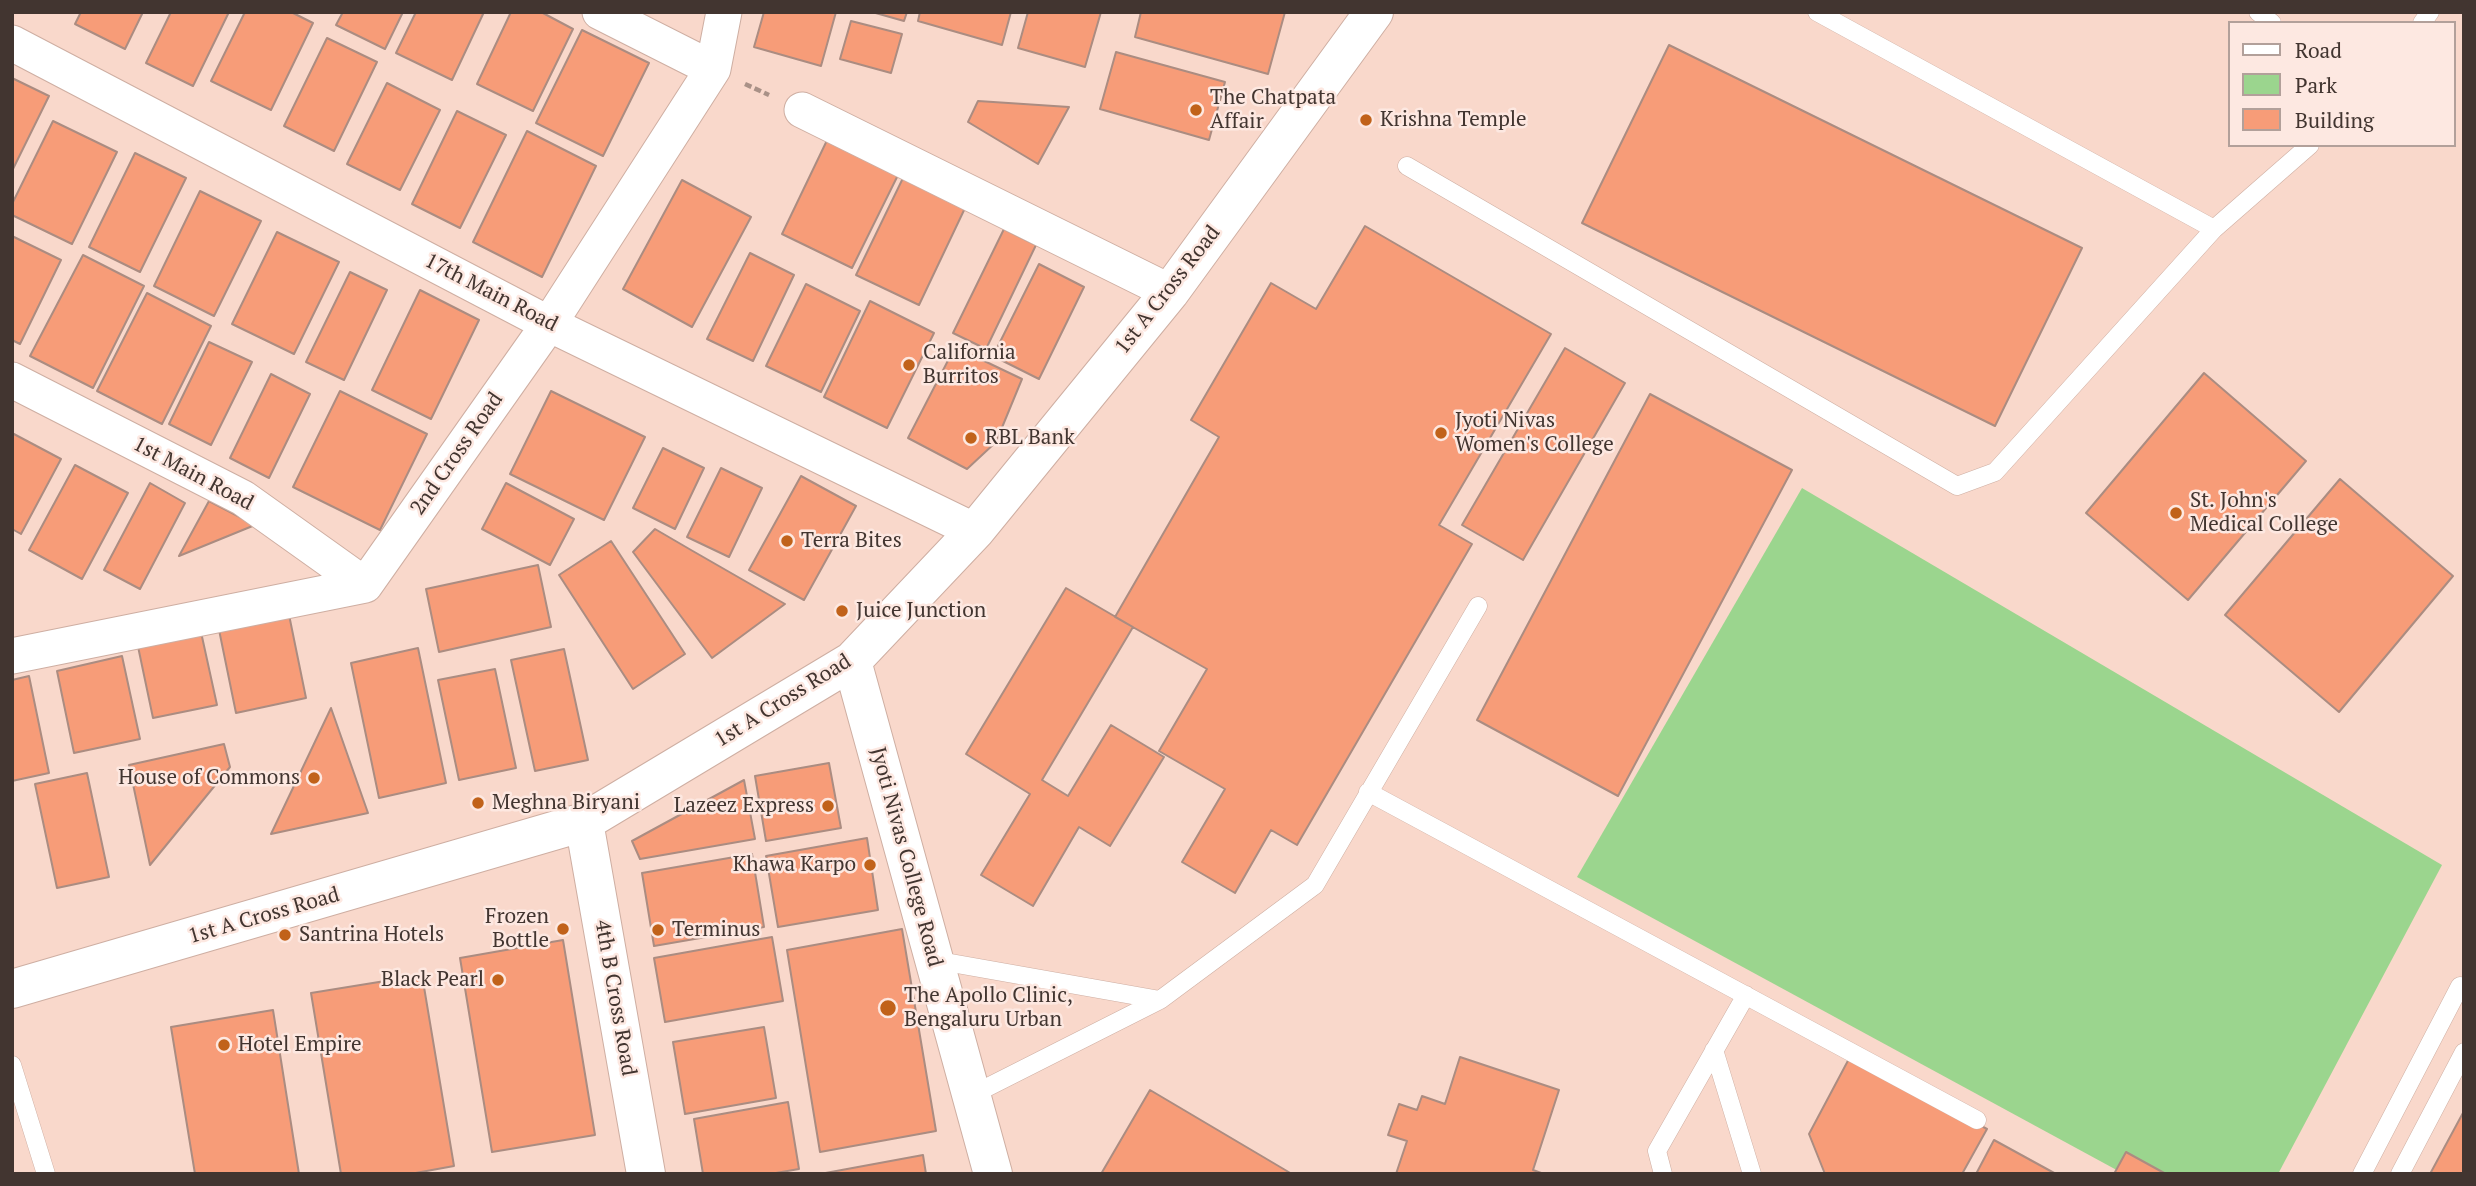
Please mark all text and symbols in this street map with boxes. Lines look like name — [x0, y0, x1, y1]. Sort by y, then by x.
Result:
legend — [2228, 21, 2455, 147]
text: Road — [2295, 36, 2342, 64]
text: Park — [2295, 71, 2337, 99]
place label: The Chatpata Affair — [1210, 85, 1336, 135]
marker: The Chatpata Affair — [1188, 102, 1204, 118]
text: Building — [2295, 106, 2374, 134]
place label: Krishna Temple — [1380, 107, 1527, 133]
marker: Krishna Temple — [1358, 112, 1374, 128]
street label: 1st A Cross Road — [1110, 221, 1226, 359]
street label: 17th Main Road — [420, 249, 562, 337]
place label: California Burritos — [923, 340, 1016, 390]
marker: California Burritos — [901, 357, 917, 373]
street label: 2nd Cross Road — [405, 388, 509, 520]
place label: Jyoti Nivas Women's College — [1455, 408, 1614, 458]
place label: RBL Bank — [985, 425, 1075, 451]
marker: Jyoti Nivas Women's College — [1433, 425, 1449, 441]
marker: RBL Bank — [963, 430, 979, 446]
street label: 1st Main Road — [128, 432, 258, 516]
place label: St. John's Medical College — [2190, 488, 2338, 538]
marker: St. John's Medical College — [2168, 505, 2184, 521]
place label: Terra Bites — [801, 528, 902, 554]
marker: Terra Bites — [779, 533, 795, 549]
place label: Juice Junction — [856, 598, 986, 624]
marker: Juice Junction — [834, 603, 850, 619]
street label: 1st A Cross Road — [710, 649, 856, 753]
street label: Jyoti Nivas College Road — [865, 744, 947, 970]
place label: House of Commons — [118, 765, 300, 791]
marker: House of Commons — [306, 770, 322, 786]
place label: Meghna Biryani — [492, 790, 640, 816]
place label: Lazeez Express — [674, 793, 814, 819]
marker: Meghna Biryani — [470, 795, 486, 811]
marker: Lazeez Express — [820, 798, 836, 814]
place label: Khawa Karpo — [733, 852, 856, 878]
marker: Khawa Karpo — [862, 857, 878, 873]
street label: 1st A Cross Road — [186, 882, 342, 950]
place label: Frozen Bottle — [485, 904, 549, 954]
place label: Terminus — [672, 917, 760, 943]
street label: 4th B Cross Road — [589, 918, 641, 1078]
marker: Frozen Bottle — [555, 921, 571, 937]
place label: Santrina Hotels — [299, 922, 444, 948]
marker: Terminus — [650, 922, 666, 938]
marker: Santrina Hotels — [277, 927, 293, 943]
place label: Black Pearl — [381, 967, 484, 993]
marker: Black Pearl — [490, 972, 506, 988]
place label: The Apollo Clinic, Bengaluru Urban — [904, 983, 1073, 1033]
marker: The Apollo Clinic, Bengaluru Urban — [878, 998, 898, 1018]
place label: Hotel Empire — [238, 1032, 362, 1058]
marker: Hotel Empire — [216, 1037, 232, 1053]

